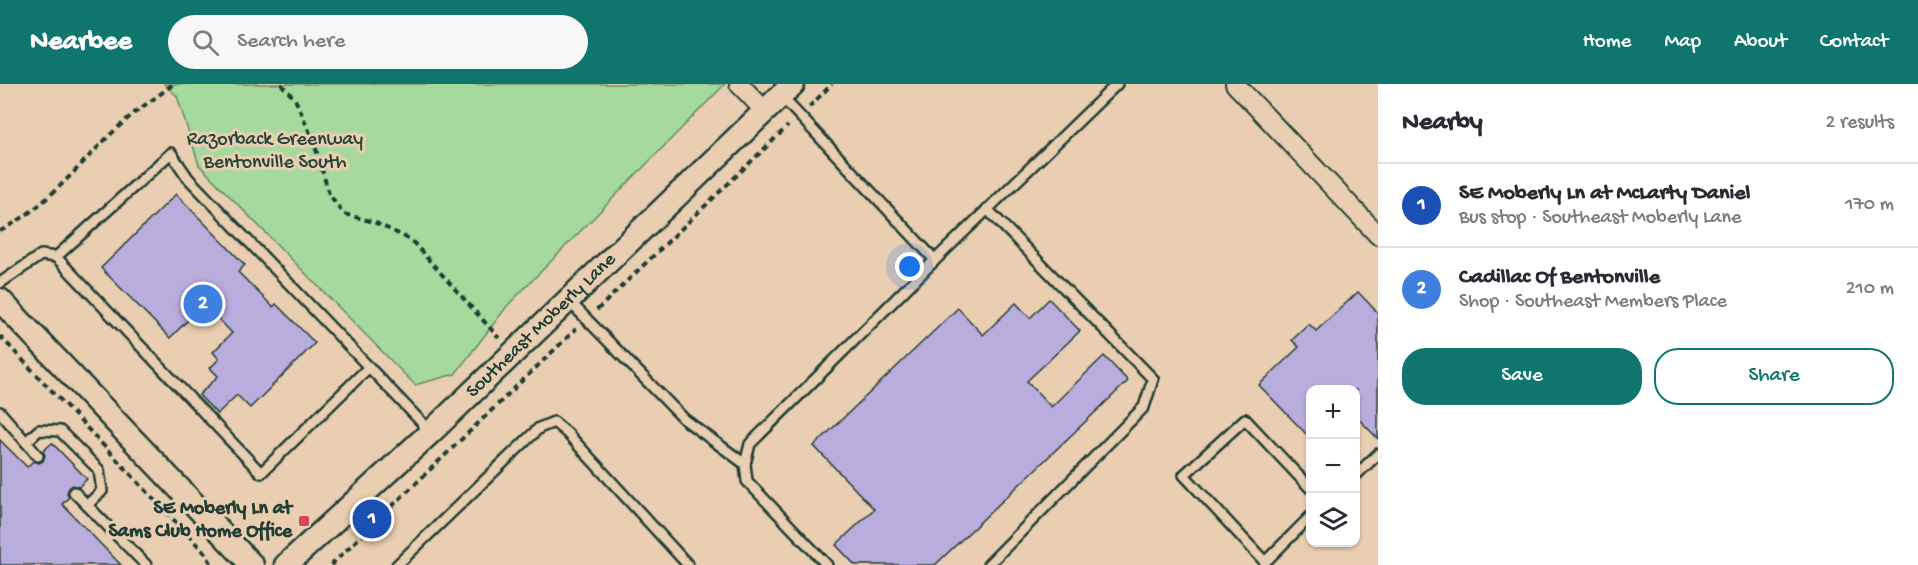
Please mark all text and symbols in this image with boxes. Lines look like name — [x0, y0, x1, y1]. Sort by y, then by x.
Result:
search box — [168, 15, 588, 69]
text: Nearbee — [30, 26, 132, 59]
icon: search — [189, 26, 222, 59]
text: Search here — [237, 29, 345, 55]
text: Home — [1583, 30, 1631, 55]
text: Map — [1664, 30, 1701, 55]
text: About — [1734, 30, 1787, 55]
text: Contact — [1820, 30, 1888, 55]
text: Nearby — [1402, 108, 1483, 139]
text: 2 results — [1825, 112, 1894, 135]
park label: Razorback Greenway Bentonville South — [187, 129, 363, 175]
text: SE Moberly Ln at McLarty Daniel — [1459, 181, 1750, 207]
text: 1 — [1417, 194, 1426, 217]
text: 170 m — [1845, 194, 1894, 217]
text: Bus stop · Southeast Moberly Lane — [1459, 207, 1741, 230]
street label: Southeast Moberly Lane — [462, 248, 622, 403]
your location — [895, 252, 924, 281]
text: Cadillac Of Bentonville — [1459, 265, 1660, 291]
text: 2 — [1417, 278, 1426, 301]
text: 210 m — [1846, 278, 1894, 301]
pin: 2 — [184, 282, 222, 326]
text: Shop · Southeast Members Place — [1459, 291, 1727, 314]
button: Save — [1402, 348, 1642, 405]
button: Share — [1654, 348, 1894, 405]
map controls — [1306, 385, 1360, 547]
button: + — [1306, 385, 1360, 439]
button: − — [1306, 439, 1360, 493]
button: layers — [1306, 493, 1360, 547]
pin: 1 — [352, 496, 392, 542]
place label: SE Moberly Ln at Sams Club Home Office — [109, 498, 294, 544]
marker: SE Moberly Ln at Sams Club Home Office — [297, 514, 311, 528]

